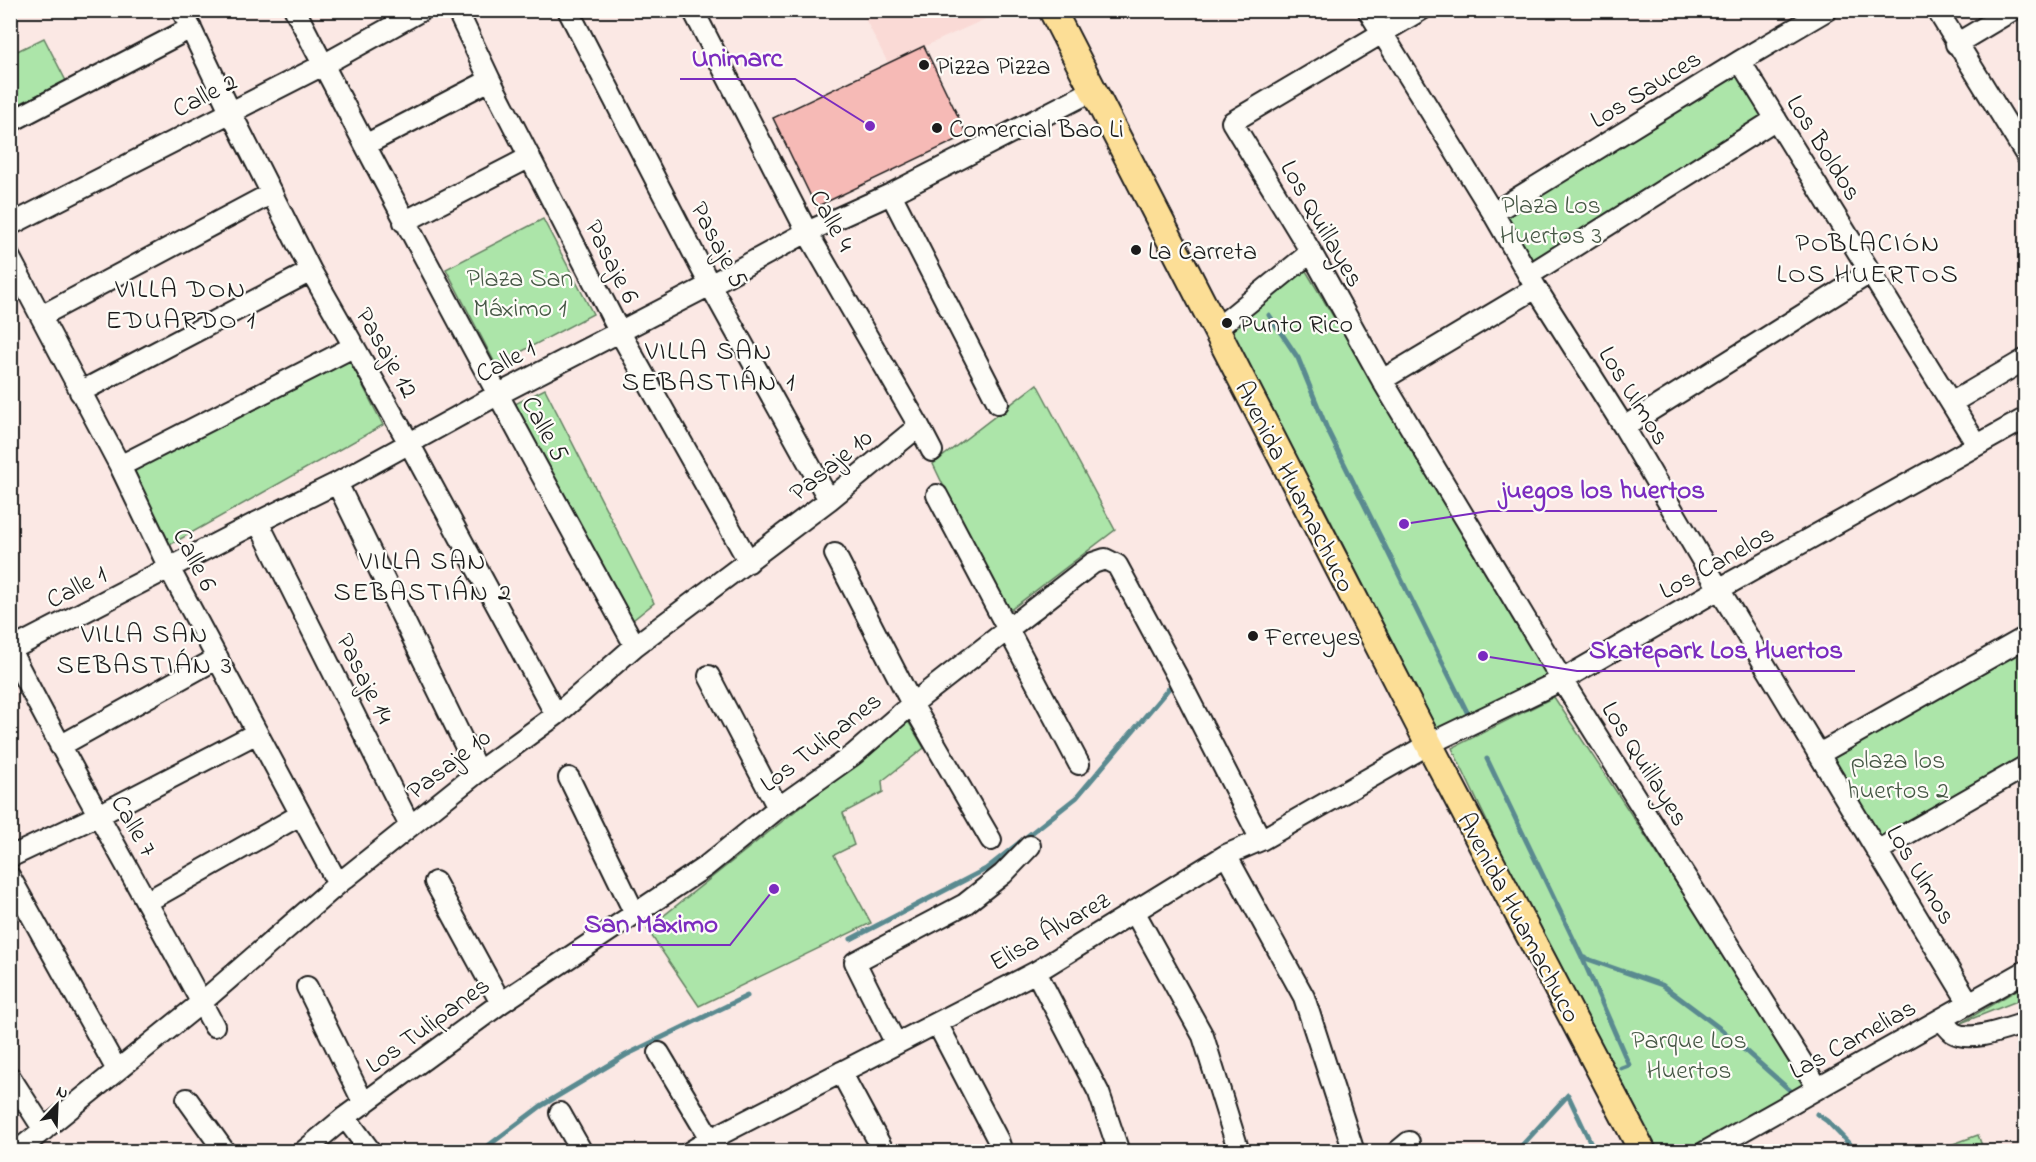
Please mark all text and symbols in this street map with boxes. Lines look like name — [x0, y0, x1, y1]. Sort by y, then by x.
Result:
callout: Unimarc — [680, 34, 795, 79]
text: Unimarc — [691, 40, 784, 79]
street label: Los Sauces — [1584, 41, 1710, 140]
place label: Pizza Pizza — [936, 49, 1051, 87]
marker: Pizza Pizza — [917, 58, 931, 72]
street label: Calle 2 — [166, 64, 244, 129]
street label: Los Boldos — [1775, 88, 1870, 209]
place label: Comercial Bao Li — [949, 112, 1124, 150]
marker: Comercial Bao Li — [930, 121, 944, 135]
street label: Los Quillayes — [1269, 154, 1372, 295]
street label: Calle 4 — [798, 183, 863, 260]
park label: Plaza Los Huertos 3 — [1500, 188, 1602, 256]
street label: Pasaje 5 — [679, 195, 756, 296]
street label: Pasaje 6 — [573, 214, 648, 311]
district label: POBLACIÓN LOS HUERTOS — [1777, 225, 1959, 295]
place label: La Carreta — [1148, 234, 1257, 272]
marker: La Carreta — [1129, 243, 1143, 257]
park label: Plaza San Máximo 1 — [467, 261, 573, 329]
district label: VILLA DON EDUARDO 1 — [105, 271, 257, 341]
street label: Pasaje 12 — [344, 301, 427, 406]
place label: Punto Rico — [1239, 307, 1353, 345]
marker: Punto Rico — [1220, 316, 1234, 330]
street label: Calle 1 — [469, 331, 543, 394]
district label: VILLA SAN SEBASTIÁN 1 — [622, 333, 796, 403]
street label: Los Ulmos — [1587, 340, 1678, 454]
street label: Avenida Huamachuco — [1223, 375, 1363, 600]
street label: Calle 5 — [510, 390, 577, 469]
street label: Pasaje 10 — [782, 421, 882, 512]
callout: juegos los huertos — [1489, 466, 1717, 511]
text: juegos los huertos — [1497, 472, 1705, 512]
street label: Los Canelos — [1653, 516, 1782, 611]
street label: Calle 6 — [161, 522, 225, 599]
district label: VILLA SAN SEBASTIÁN 2 — [333, 543, 513, 613]
street label: Calle 1 — [40, 557, 114, 620]
district label: VILLA SAN SEBASTIÁN 3 — [57, 616, 233, 686]
place label: Ferreyes — [1264, 620, 1361, 658]
callout: Skatepark Los Huertos — [1577, 626, 1855, 671]
street label: Pasaje 14 — [324, 627, 402, 732]
marker: Ferreyes — [1246, 629, 1260, 643]
text: Skatepark Los Huertos — [1589, 632, 1843, 671]
street label: Los Tulipanes — [753, 683, 891, 803]
street label: Los Quillayes — [1590, 695, 1697, 835]
street label: Pasaje 10 — [400, 720, 500, 810]
park label: plaza los huertos 2 — [1847, 743, 1949, 811]
street label: Calle 7 — [99, 788, 165, 865]
street label: Avenida Huamachuco — [1446, 807, 1589, 1030]
street label: Los Ulmos — [1875, 818, 1964, 933]
street label: Elisa Álvarez — [983, 883, 1118, 982]
callout: San Máximo — [572, 900, 730, 945]
text: San Máximo — [584, 906, 718, 945]
street label: Los Tulipanes — [359, 968, 499, 1085]
street label: Las Camelias — [1783, 990, 1924, 1091]
park label: Parque Los Huertos — [1631, 1023, 1747, 1091]
north arrow — [27, 1075, 87, 1135]
text: N — [52, 1080, 72, 1106]

